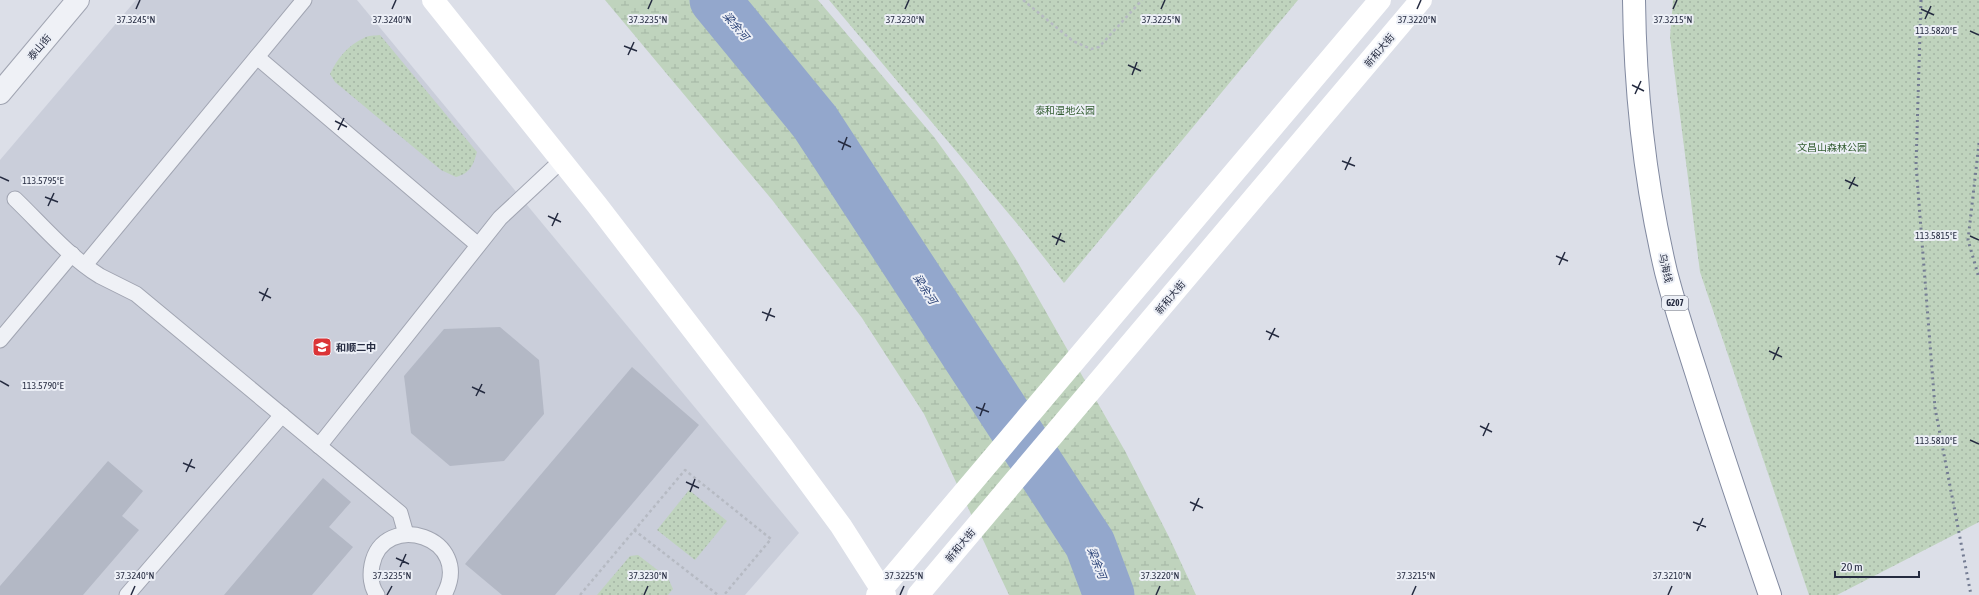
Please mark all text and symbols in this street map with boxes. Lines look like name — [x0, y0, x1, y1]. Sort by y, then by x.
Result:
water label: 梁余河 — [721, 10, 752, 44]
text: 37.3245°N — [117, 14, 155, 25]
text: 37.3240°N — [373, 14, 411, 25]
text: 37.3235°N — [629, 14, 667, 25]
text: 37.3230°N — [886, 14, 924, 25]
text: 37.3225°N — [1142, 14, 1180, 25]
text: 37.3220°N — [1398, 14, 1436, 25]
text: 37.3215°N — [1654, 14, 1692, 25]
text: 113.5820°E — [1915, 25, 1958, 36]
street label: 新和大街 — [1362, 31, 1396, 69]
street label: 泰山街 — [26, 32, 53, 62]
park label: 泰和湿地公园 — [1035, 105, 1095, 116]
park label: 文昌山森林公园 — [1797, 142, 1867, 153]
text: 113.5795°E — [22, 175, 65, 186]
text: 113.5815°E — [1915, 230, 1958, 241]
street label: 乌海线 — [1657, 252, 1674, 284]
water label: 梁余河 — [911, 272, 940, 308]
street label: 新和大街 — [1153, 278, 1187, 316]
road number: G207 — [1662, 296, 1688, 310]
school or university icon: 和顺二中 — [311, 336, 333, 358]
place label: 和顺二中 — [336, 342, 376, 353]
text: 113.5790°E — [22, 380, 65, 391]
text: 113.5810°E — [1915, 435, 1958, 446]
street label: 新和大街 — [943, 526, 977, 564]
water label: 梁余河 — [1085, 545, 1109, 582]
scale bar — [1835, 553, 1919, 579]
text: 20 m — [1841, 560, 1863, 574]
text: 37.3240°N — [116, 570, 154, 581]
text: 37.3235°N — [373, 570, 411, 581]
text: 37.3230°N — [629, 570, 667, 581]
text: 37.3225°N — [885, 570, 923, 581]
text: 37.3220°N — [1141, 570, 1179, 581]
text: 37.3215°N — [1397, 570, 1435, 581]
text: 37.3210°N — [1653, 570, 1691, 581]

